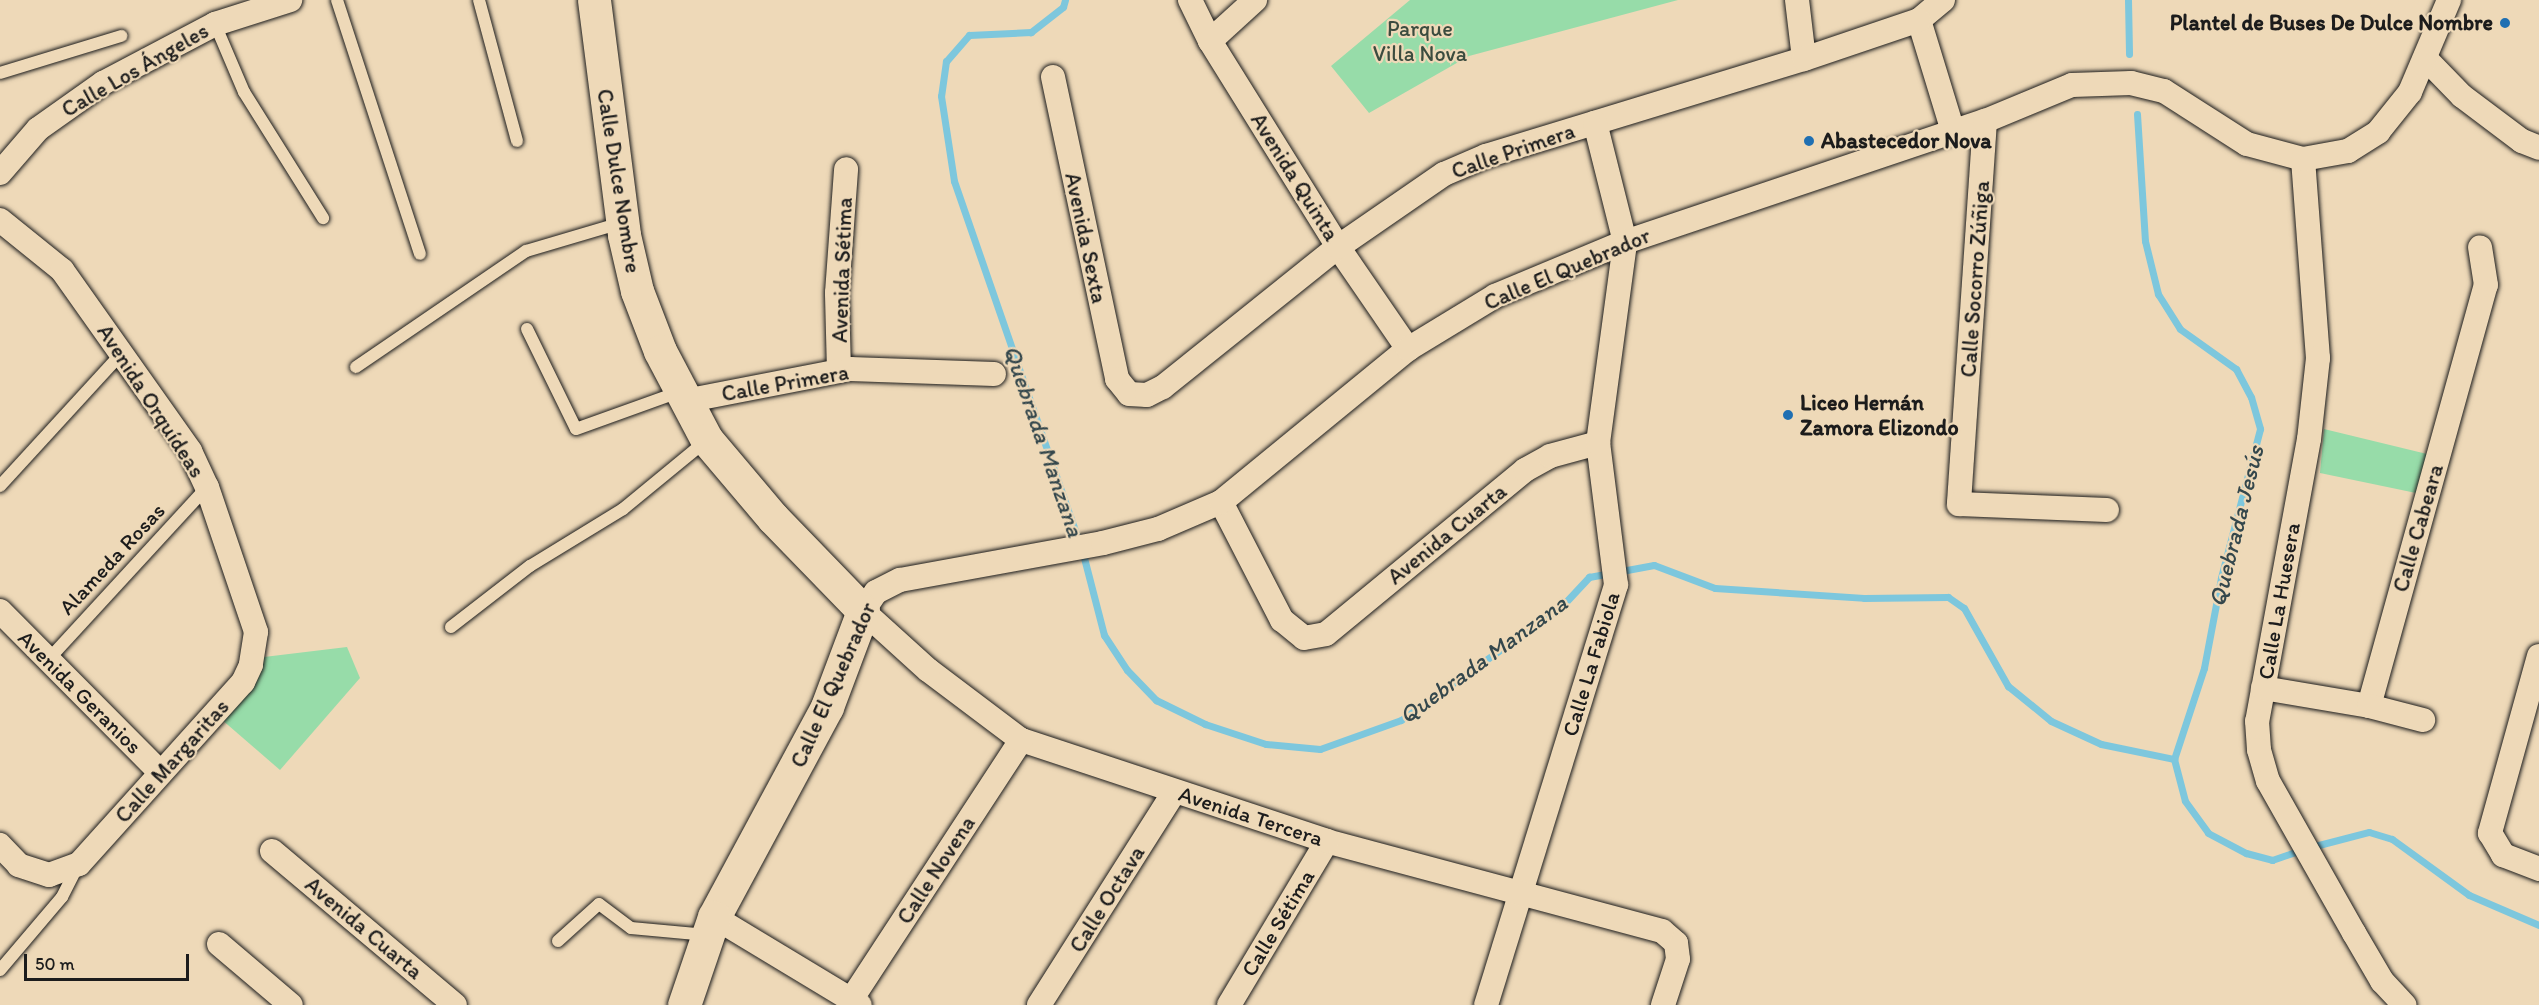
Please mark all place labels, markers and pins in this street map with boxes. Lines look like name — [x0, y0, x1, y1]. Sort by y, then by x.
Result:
place label: Plantel de Buses De Dulce Nombre — [2169, 10, 2493, 36]
marker: Plantel de Buses De Dulce Nombre — [2498, 16, 2512, 30]
place label: Abastecedor Nova — [1821, 128, 1991, 154]
marker: Abastecedor Nova — [1802, 134, 1816, 148]
place label: Liceo Hernán Zamora Elizondo — [1800, 389, 1959, 440]
marker: Liceo Hernán Zamora Elizondo — [1781, 408, 1795, 422]

